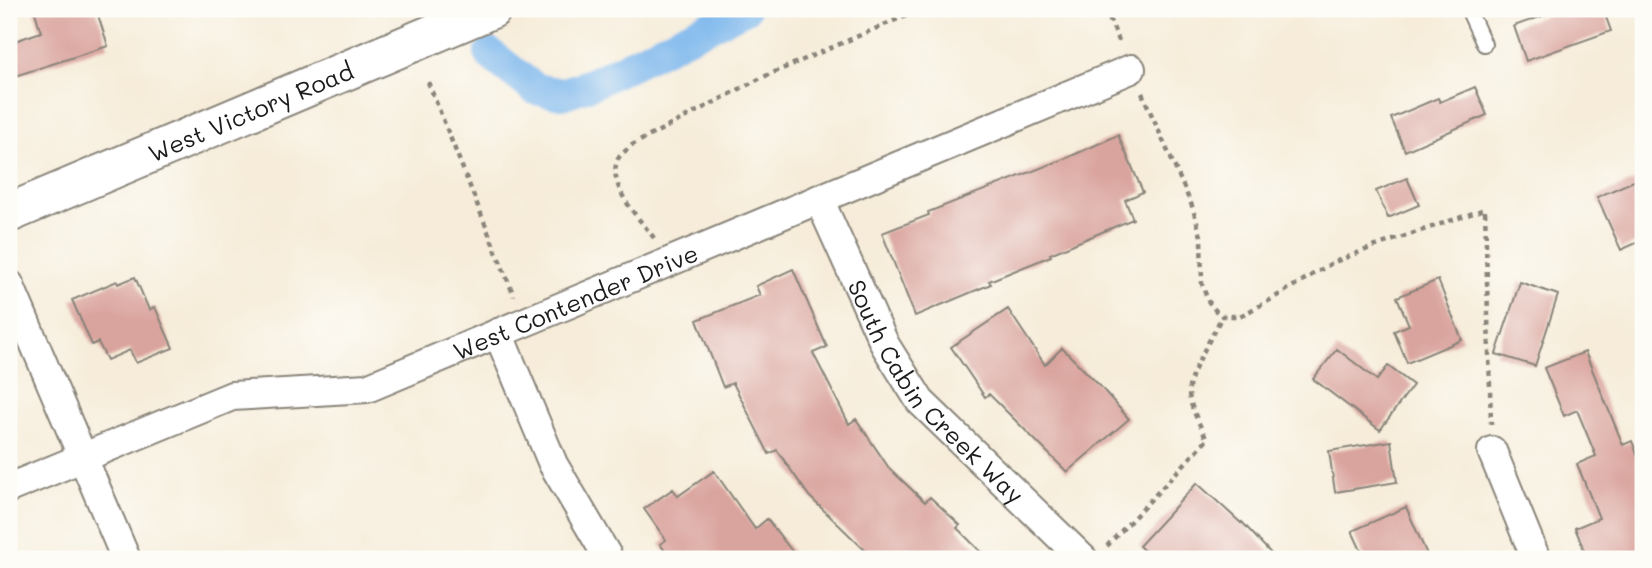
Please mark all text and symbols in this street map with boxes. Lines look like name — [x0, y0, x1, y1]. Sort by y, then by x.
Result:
street label: West Victory Road — [143, 54, 358, 168]
street label: West Contender Drive — [448, 236, 702, 366]
street label: South Cabin Creek Way — [842, 274, 1031, 510]

